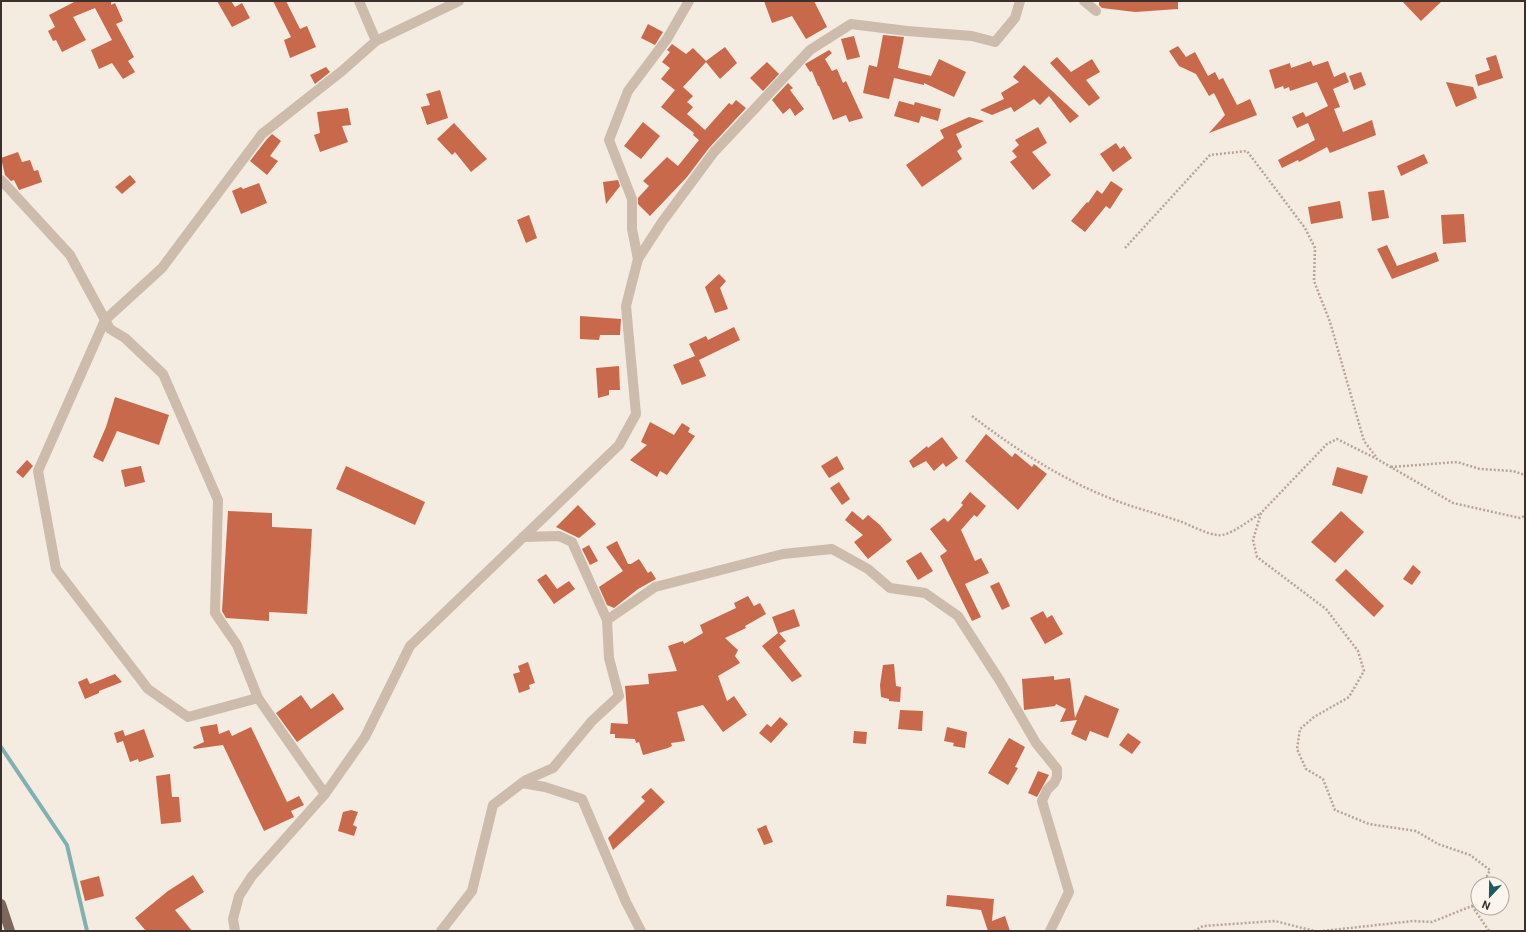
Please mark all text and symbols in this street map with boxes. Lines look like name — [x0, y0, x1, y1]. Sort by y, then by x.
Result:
north arrow — [1470, 876, 1510, 916]
text: N — [1480, 897, 1492, 912]

